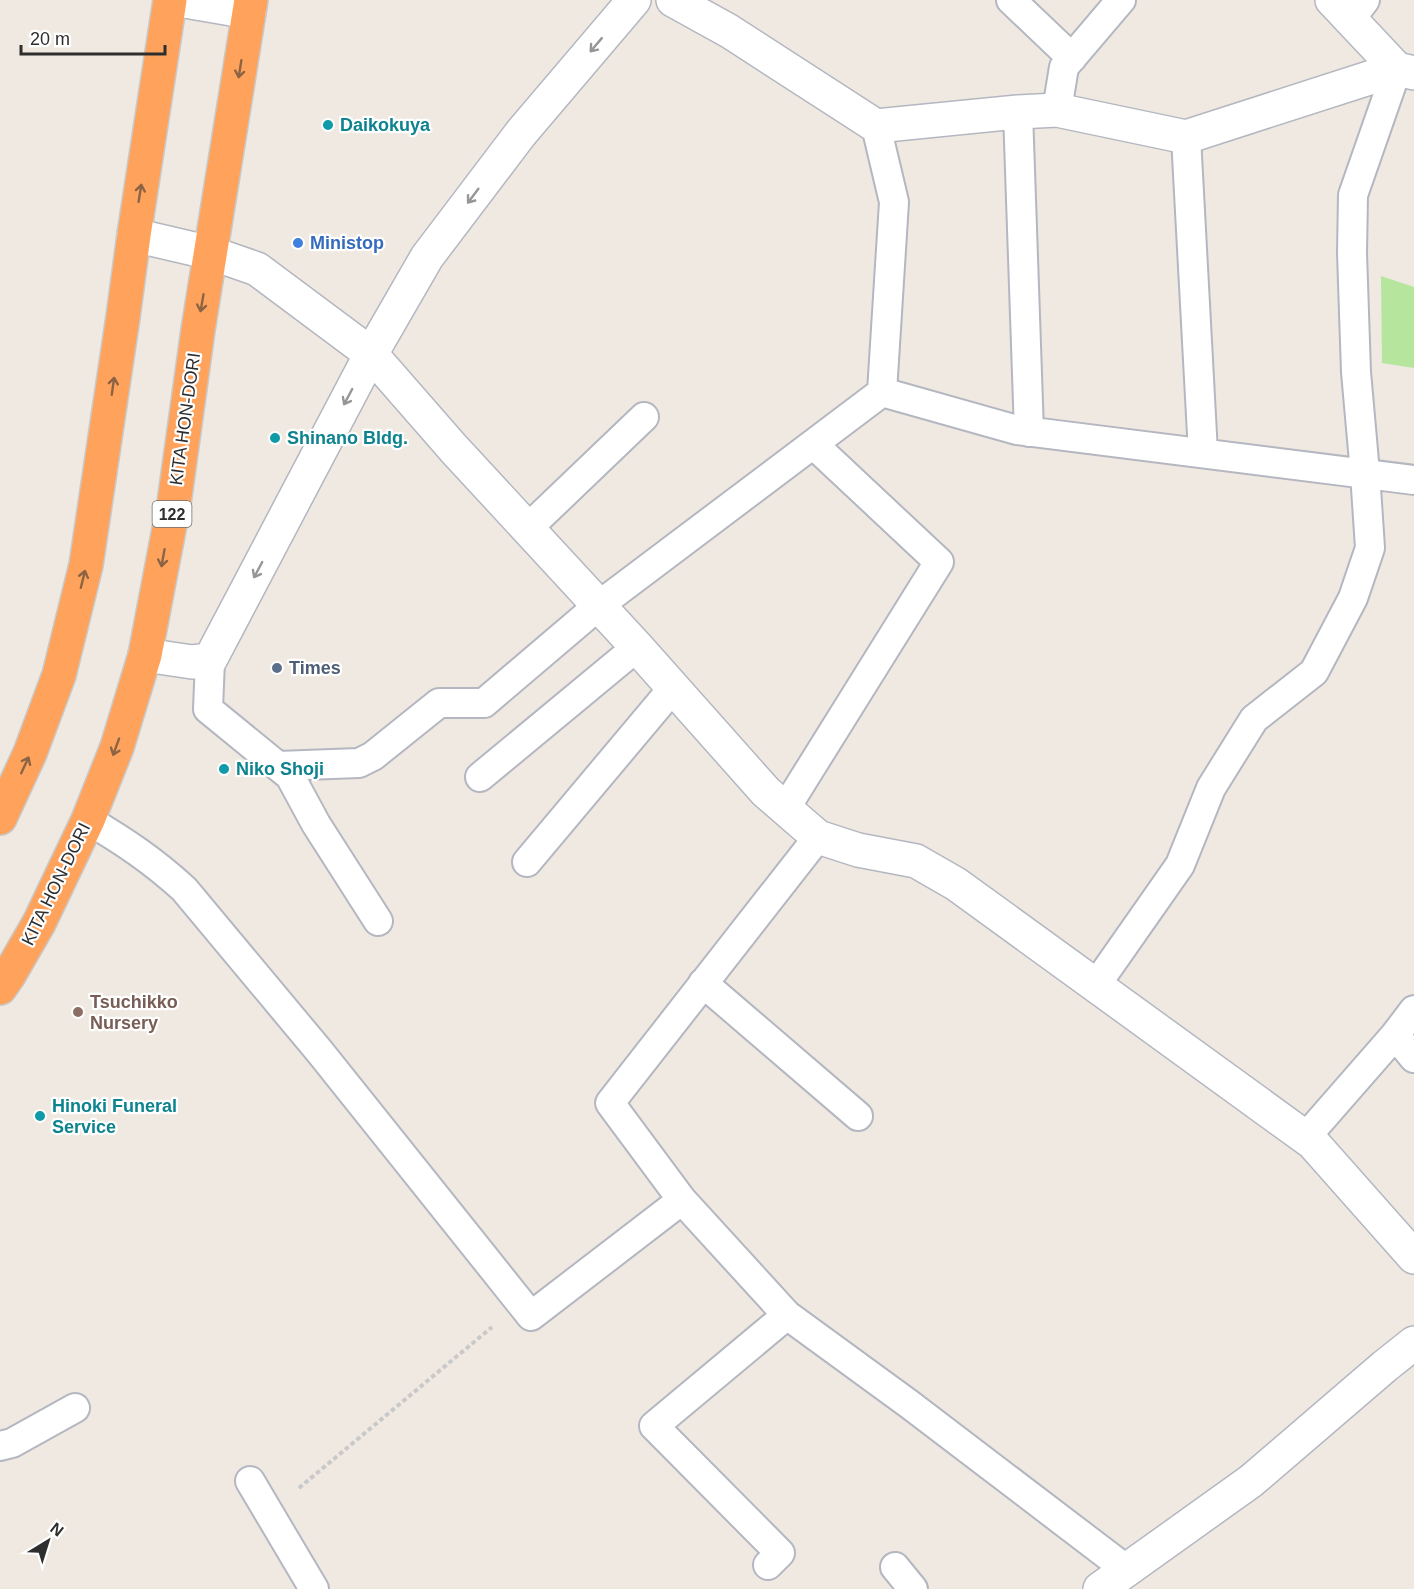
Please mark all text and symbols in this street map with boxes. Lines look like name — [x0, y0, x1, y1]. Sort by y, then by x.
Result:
scale bar — [21, 18, 165, 56]
text: 20 m — [30, 29, 70, 49]
one-way arrow — [589, 37, 603, 52]
one-way arrow — [235, 59, 246, 79]
place label: Daikokuya — [340, 115, 431, 135]
marker: Daikokuya — [321, 118, 335, 132]
one-way arrow — [135, 184, 146, 204]
one-way arrow — [467, 188, 480, 204]
place label: Ministop — [310, 233, 384, 253]
marker: Ministop — [291, 236, 305, 250]
one-way arrow — [197, 293, 208, 313]
street label: KITA HON-DORI — [166, 351, 204, 487]
one-way arrow — [107, 377, 118, 397]
one-way arrow — [342, 388, 354, 405]
place label: Shinano Bldg. — [287, 428, 408, 448]
marker: Shinano Bldg. — [268, 431, 282, 445]
road number: 122 — [152, 501, 192, 527]
one-way arrow — [157, 548, 168, 568]
one-way arrow — [252, 560, 263, 578]
one-way arrow — [77, 570, 89, 589]
place label: Times — [289, 658, 341, 678]
marker: Times — [270, 661, 284, 675]
one-way arrow — [110, 737, 121, 756]
one-way arrow — [19, 756, 31, 774]
place label: Niko Shoji — [236, 759, 324, 779]
marker: Niko Shoji — [217, 762, 231, 776]
street label: KITA HON-DORI — [18, 820, 94, 948]
place label: Tsuchikko Nursery — [90, 992, 178, 1033]
marker: Tsuchikko Nursery — [71, 1005, 85, 1019]
place label: Hinoki Funeral Service — [52, 1096, 177, 1137]
marker: Hinoki Funeral Service — [33, 1109, 47, 1123]
north arrow — [18, 1511, 78, 1571]
text: N — [47, 1519, 67, 1540]

